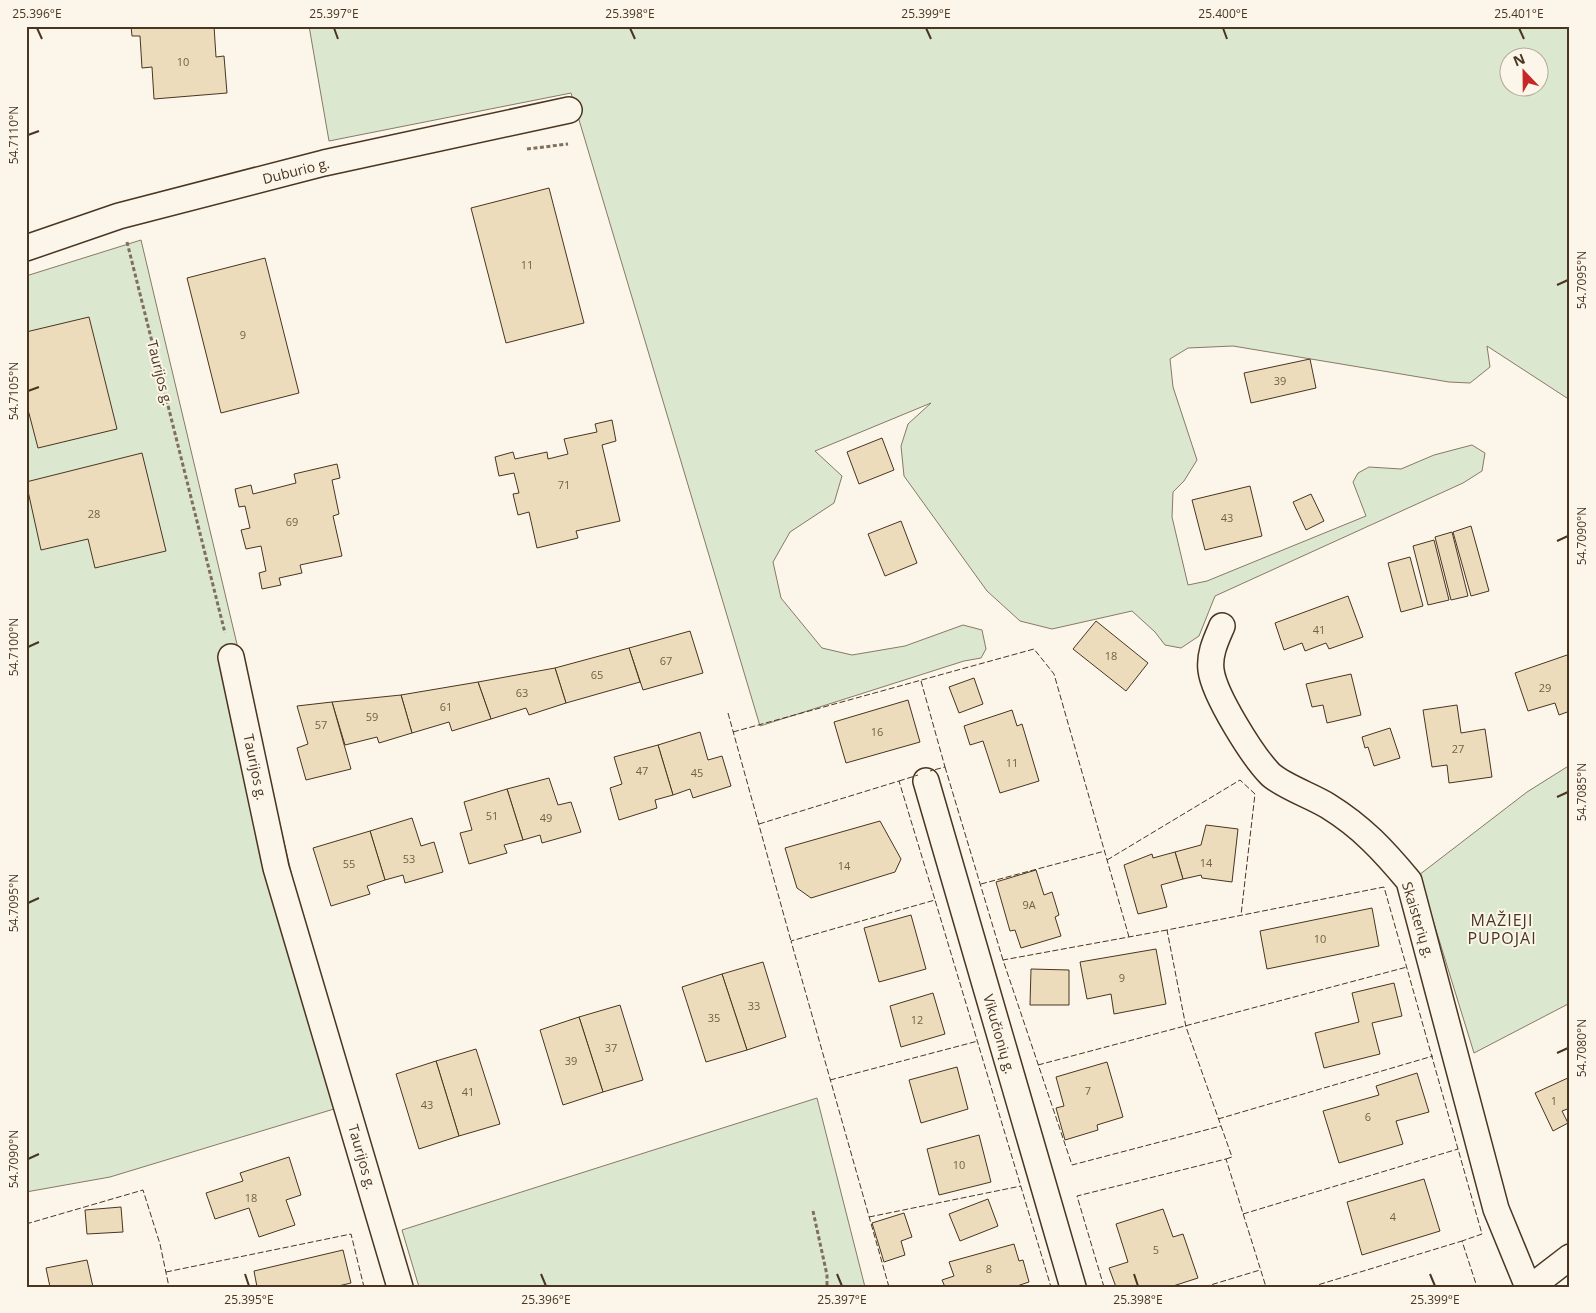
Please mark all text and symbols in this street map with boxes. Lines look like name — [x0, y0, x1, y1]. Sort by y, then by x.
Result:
text: 25.396°E — [12, 5, 62, 22]
text: 25.397°E — [309, 5, 359, 22]
text: 25.398°E — [605, 5, 655, 22]
text: 25.399°E — [901, 5, 951, 22]
text: 25.400°E — [1198, 5, 1248, 22]
text: 25.401°E — [1494, 5, 1544, 22]
north arrow — [1498, 48, 1548, 98]
text: N — [1510, 49, 1528, 70]
house number: 10 — [177, 54, 189, 69]
text: 54.7110°N — [5, 106, 22, 164]
street label: Duburio g. — [260, 153, 331, 188]
text: 54.7095°N — [1573, 251, 1590, 309]
house number: 11 — [521, 257, 533, 272]
house number: 9 — [240, 327, 246, 342]
street label: Taurijos g. — [143, 338, 178, 408]
text: 54.7105°N — [5, 362, 22, 420]
house number: 39 — [1274, 373, 1286, 388]
house number: 71 — [558, 477, 570, 492]
house number: 28 — [88, 506, 100, 521]
text: 54.7090°N — [1573, 507, 1590, 565]
house number: 43 — [1221, 510, 1233, 525]
house number: 69 — [286, 514, 298, 529]
text: 54.7100°N — [5, 618, 22, 676]
house number: 41 — [1313, 622, 1325, 637]
house number: 18 — [1105, 648, 1117, 663]
house number: 67 — [660, 653, 672, 668]
house number: 65 — [591, 667, 603, 682]
house number: 29 — [1539, 680, 1551, 695]
house number: 63 — [516, 685, 528, 700]
house number: 61 — [440, 699, 452, 714]
house number: 59 — [366, 709, 378, 724]
house number: 57 — [315, 717, 327, 732]
house number: 16 — [871, 724, 883, 739]
street label: Taurijos g. — [239, 732, 272, 802]
house number: 27 — [1452, 741, 1464, 756]
house number: 11 — [1006, 755, 1018, 770]
house number: 47 — [636, 763, 648, 778]
text: 54.7085°N — [1573, 763, 1590, 821]
house number: 45 — [691, 765, 703, 780]
house number: 51 — [486, 808, 498, 823]
house number: 49 — [540, 810, 552, 825]
house number: 53 — [403, 851, 415, 866]
house number: 14 — [1200, 855, 1213, 870]
house number: 55 — [343, 856, 355, 871]
house number: 14 — [838, 858, 851, 873]
text: 54.7095°N — [5, 874, 22, 932]
street label: Skaisterių g. — [1398, 879, 1439, 960]
house number: 9A — [1022, 897, 1036, 912]
district label: MAŽIEJI PUPOJAI — [1467, 909, 1537, 949]
house number: 10 — [1314, 931, 1326, 946]
house number: 9 — [1119, 970, 1125, 985]
street label: Vikučionių g. — [979, 992, 1020, 1076]
house number: 33 — [748, 998, 760, 1013]
house number: 35 — [708, 1010, 720, 1025]
house number: 12 — [911, 1012, 923, 1027]
text: 54.7080°N — [1573, 1019, 1590, 1077]
house number: 37 — [605, 1040, 617, 1055]
house number: 39 — [565, 1053, 577, 1068]
house number: 7 — [1085, 1083, 1091, 1098]
house number: 41 — [462, 1084, 474, 1099]
house number: 1 — [1551, 1093, 1557, 1108]
house number: 43 — [421, 1097, 433, 1112]
house number: 6 — [1365, 1109, 1371, 1124]
street label: Taurijos g. — [344, 1122, 381, 1192]
text: 54.7090°N — [5, 1130, 22, 1188]
house number: 10 — [953, 1157, 965, 1172]
house number: 18 — [245, 1190, 257, 1205]
house number: 4 — [1390, 1209, 1397, 1224]
house number: 5 — [1153, 1242, 1159, 1257]
house number: 8 — [986, 1261, 992, 1276]
text: 25.395°E — [224, 1291, 274, 1308]
text: 25.396°E — [521, 1291, 571, 1308]
text: 25.397°E — [817, 1291, 867, 1308]
text: 25.398°E — [1113, 1291, 1163, 1308]
text: 25.399°E — [1410, 1291, 1460, 1308]

